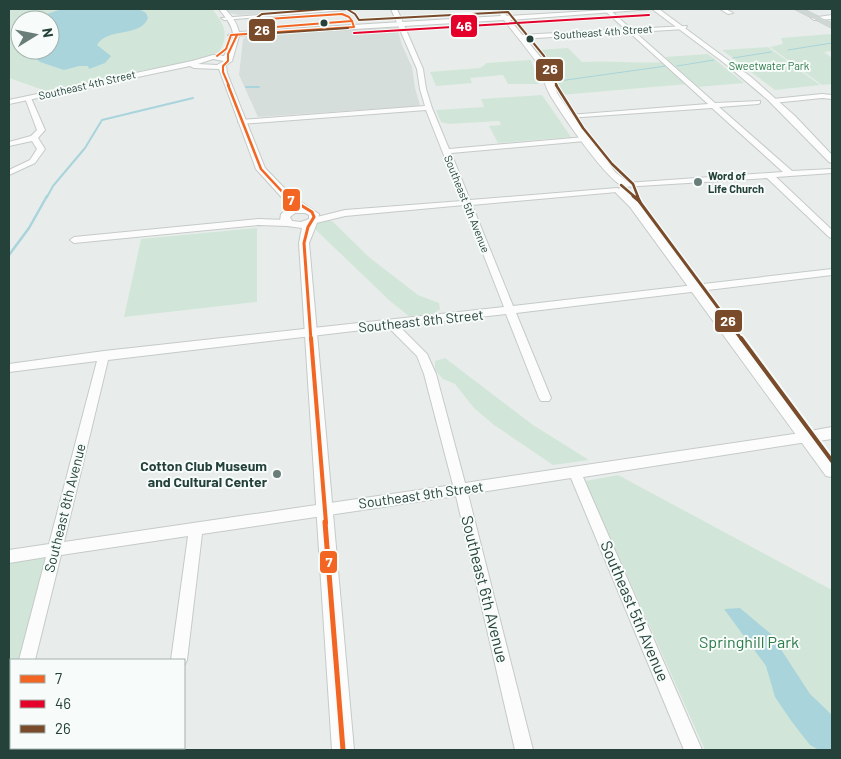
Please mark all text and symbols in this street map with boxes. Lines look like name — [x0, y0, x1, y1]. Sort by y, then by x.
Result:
north arrow — [10, 10, 60, 60]
line badge: 46 — [450, 14, 478, 38]
text: 46 — [456, 17, 472, 34]
line badge: 26 — [248, 18, 276, 42]
unlabelled marker — [319, 18, 329, 28]
text: 26 — [254, 21, 270, 38]
street label: Southeast 4th Street — [553, 22, 653, 41]
text: N — [39, 27, 57, 39]
unlabelled marker — [525, 34, 535, 44]
line badge: 26 — [535, 58, 564, 82]
park label: Sweetwater Park — [729, 59, 810, 72]
text: 26 — [542, 60, 558, 77]
street label: Southeast 4th Street — [37, 67, 137, 102]
street label: Southeast 5th Avenue — [442, 153, 493, 255]
place label: Word of Life Church — [708, 169, 764, 195]
marker: Word of Life Church — [692, 176, 704, 188]
line badge: 7 — [282, 188, 301, 212]
text: 7 — [288, 191, 295, 208]
street label: Southeast 8th Street — [357, 305, 484, 336]
line badge: 26 — [714, 309, 743, 333]
text: 26 — [720, 312, 736, 329]
street label: Southeast 8th Avenue — [40, 442, 89, 574]
place label: Cotton Club Museum and Cultural Center — [140, 457, 268, 490]
marker: Cotton Club Museum and Cultural Center — [271, 468, 283, 480]
street label: Southeast 9th Street — [357, 477, 484, 512]
street label: Southeast 6th Avenue — [458, 513, 513, 664]
street label: Southeast 5th Avenue — [597, 538, 674, 684]
line badge: 7 — [319, 550, 338, 574]
text: 7 — [326, 553, 333, 570]
park label: Springhill Park — [699, 632, 799, 651]
legend — [10, 659, 185, 749]
text: 7 — [55, 669, 62, 687]
text: 46 — [55, 694, 71, 712]
text: 26 — [55, 719, 71, 737]

